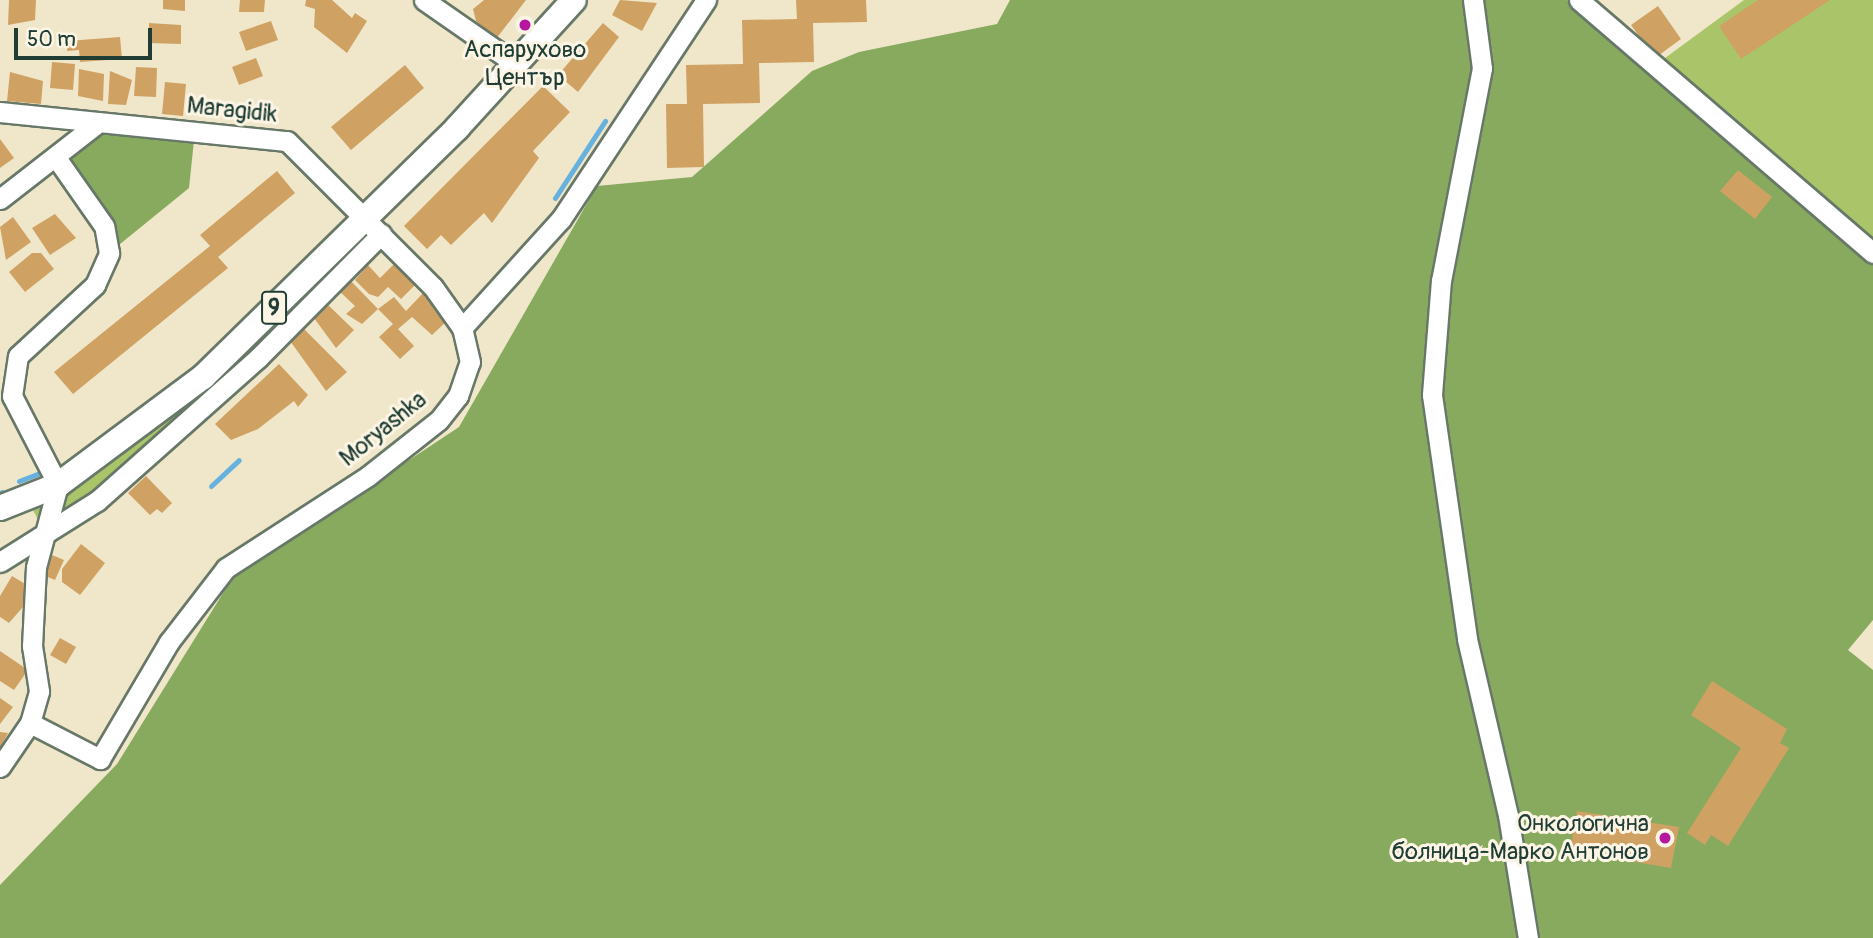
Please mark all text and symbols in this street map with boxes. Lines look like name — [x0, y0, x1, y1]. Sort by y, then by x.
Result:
scale bar — [18, 14, 156, 58]
marker: Аспарухово Център — [517, 17, 533, 33]
text: 50 m — [27, 26, 76, 53]
place label: Аспарухово Център — [464, 36, 586, 92]
street label: Maragidik — [185, 91, 279, 129]
road number: 9 — [260, 288, 288, 328]
street label: Moryashka — [334, 385, 432, 473]
place label: Онкологична болница-Марко Антонов — [1391, 810, 1649, 866]
marker: Онкологична болница-Марко Антонов — [1655, 828, 1675, 848]

